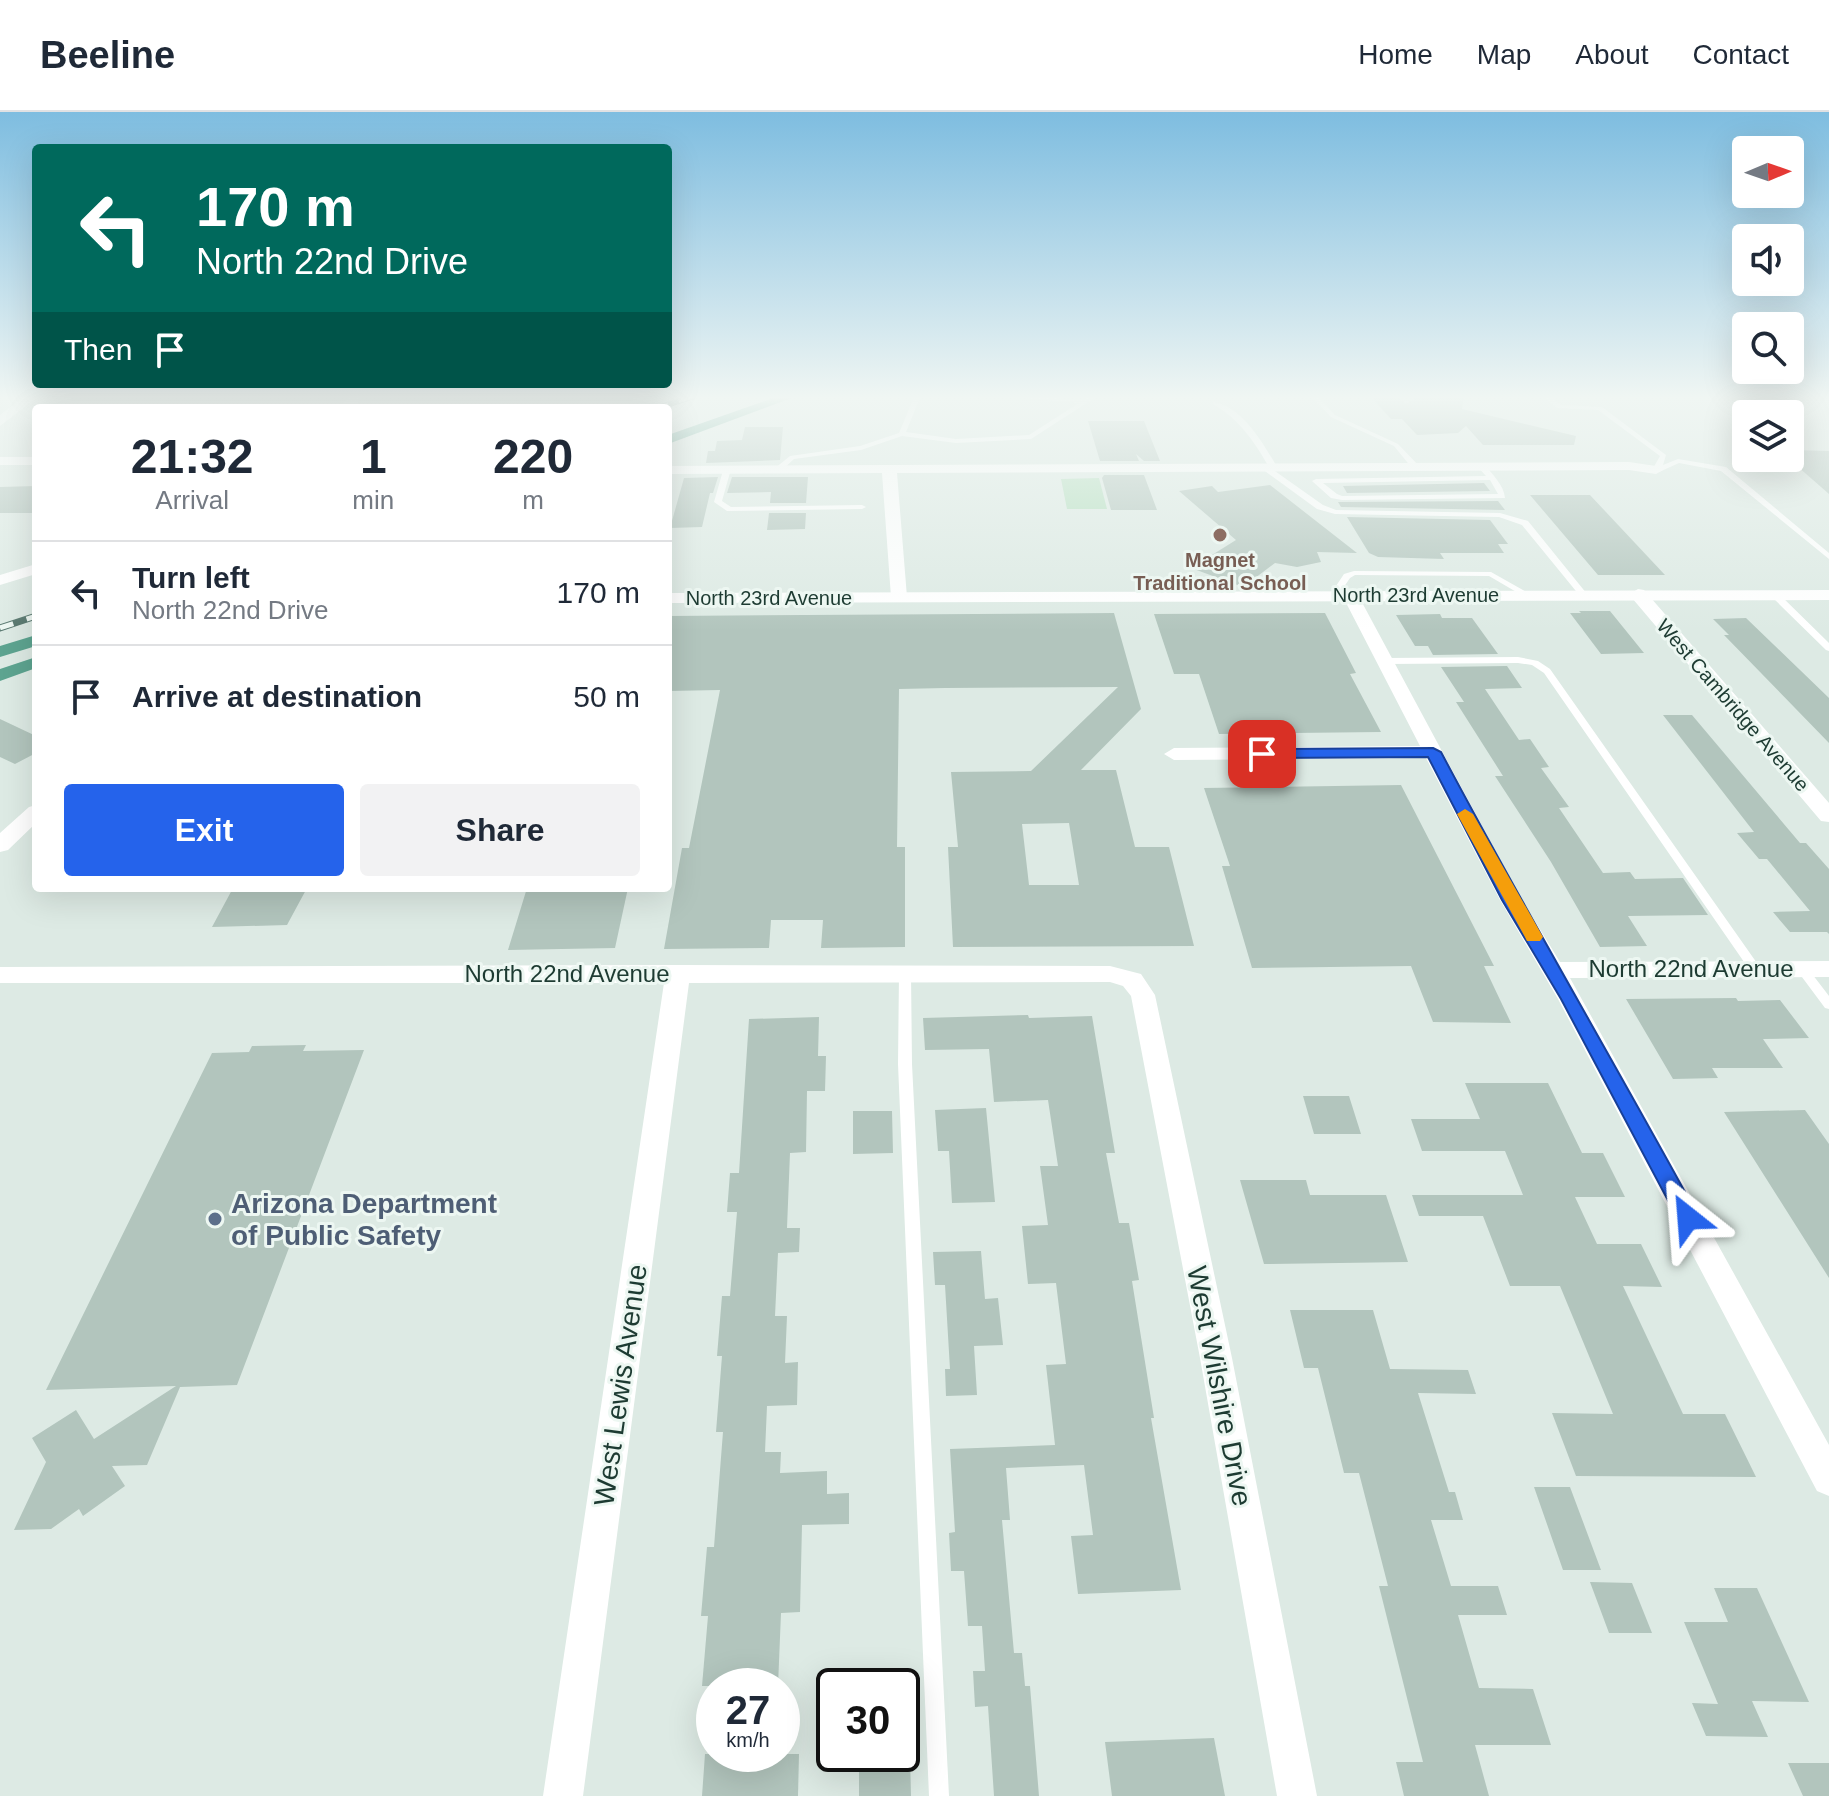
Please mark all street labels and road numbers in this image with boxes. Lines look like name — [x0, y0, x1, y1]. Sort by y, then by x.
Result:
street label: North 23rd Avenue — [1333, 584, 1499, 606]
street label: North 23rd Avenue — [686, 587, 852, 609]
street label: West Cambridge Avenue — [1652, 615, 1814, 795]
street label: North 22nd Avenue — [1588, 955, 1794, 982]
street label: North 22nd Avenue — [464, 960, 670, 987]
street label: West Lewis Avenue — [588, 1262, 653, 1508]
street label: West Wilshire Drive — [1181, 1264, 1258, 1509]

